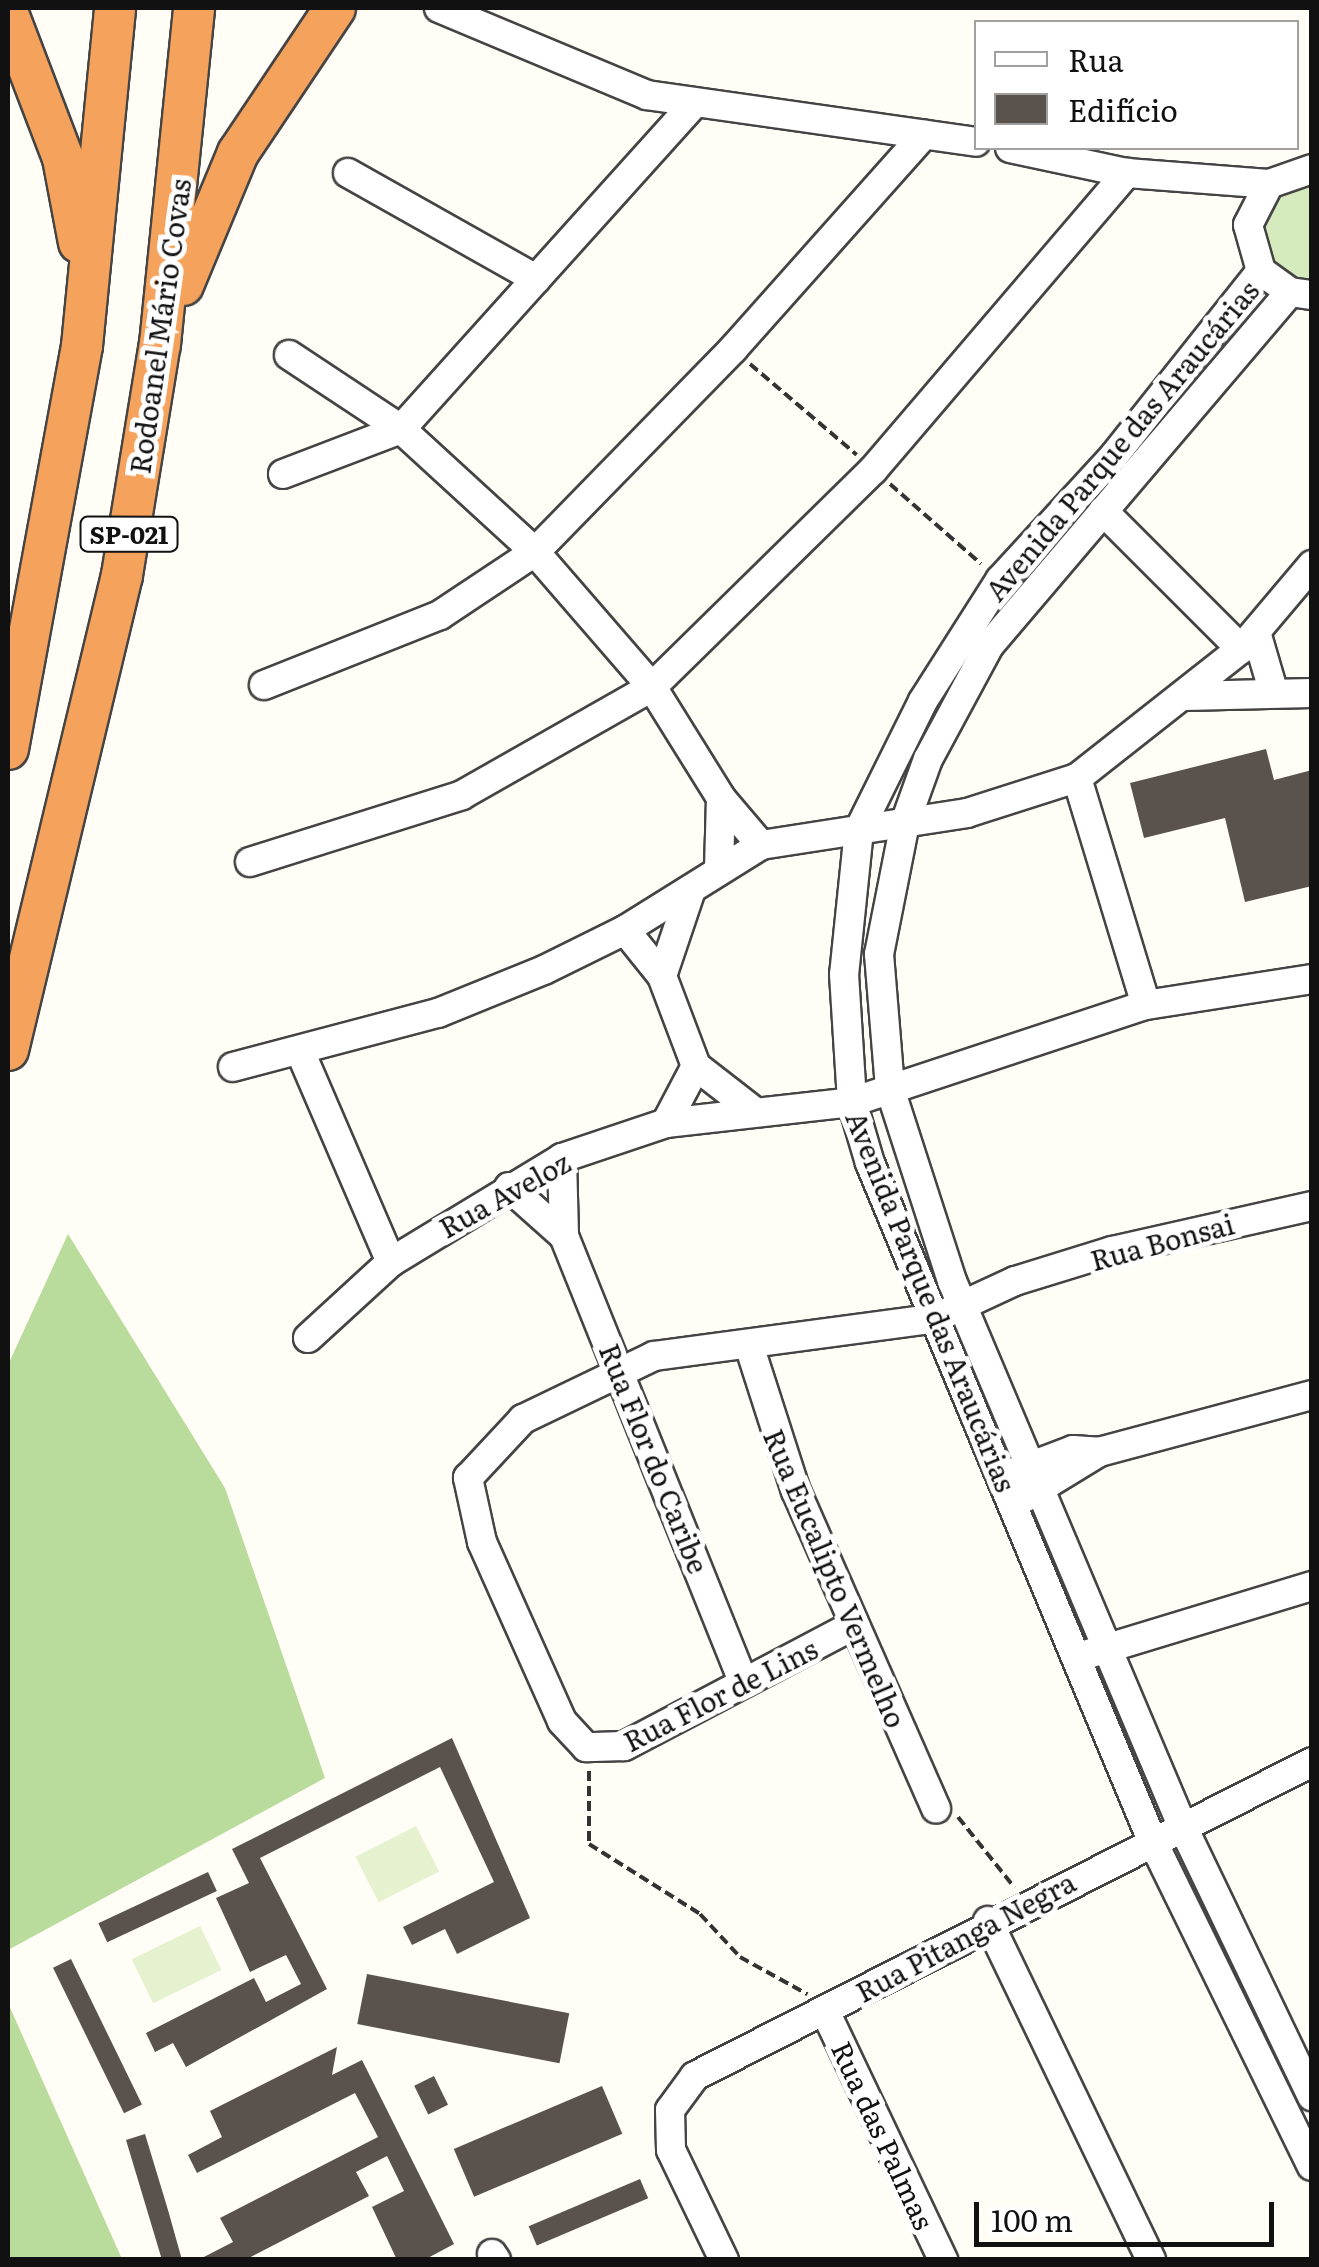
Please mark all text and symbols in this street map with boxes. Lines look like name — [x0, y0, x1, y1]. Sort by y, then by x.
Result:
legend — [974, 20, 1299, 150]
text: Rua — [1068, 37, 1124, 81]
text: Edifício — [1068, 87, 1178, 131]
street label: Rodoanel Mário Covas — [122, 176, 196, 476]
street label: Avenida Parque das Araucárias — [977, 273, 1265, 607]
road number: SP-021 — [79, 514, 179, 554]
street label: Avenida Parque das Araucárias — [840, 1106, 1024, 1496]
street label: Rua Aveloz — [433, 1144, 575, 1244]
street label: Rua Bonsai — [1086, 1206, 1238, 1276]
street label: Rua Flor do Caribe — [594, 1338, 716, 1578]
street label: Rua Eucalipto Vermelho — [758, 1424, 914, 1732]
street label: Rua Flor de Lins — [617, 1631, 823, 1757]
street label: Rua Pitanga Negra — [850, 1864, 1080, 2008]
street label: Rua das Palmas — [826, 2036, 942, 2234]
scale bar — [979, 2182, 1279, 2244]
text: 100 m — [991, 2197, 1073, 2241]

